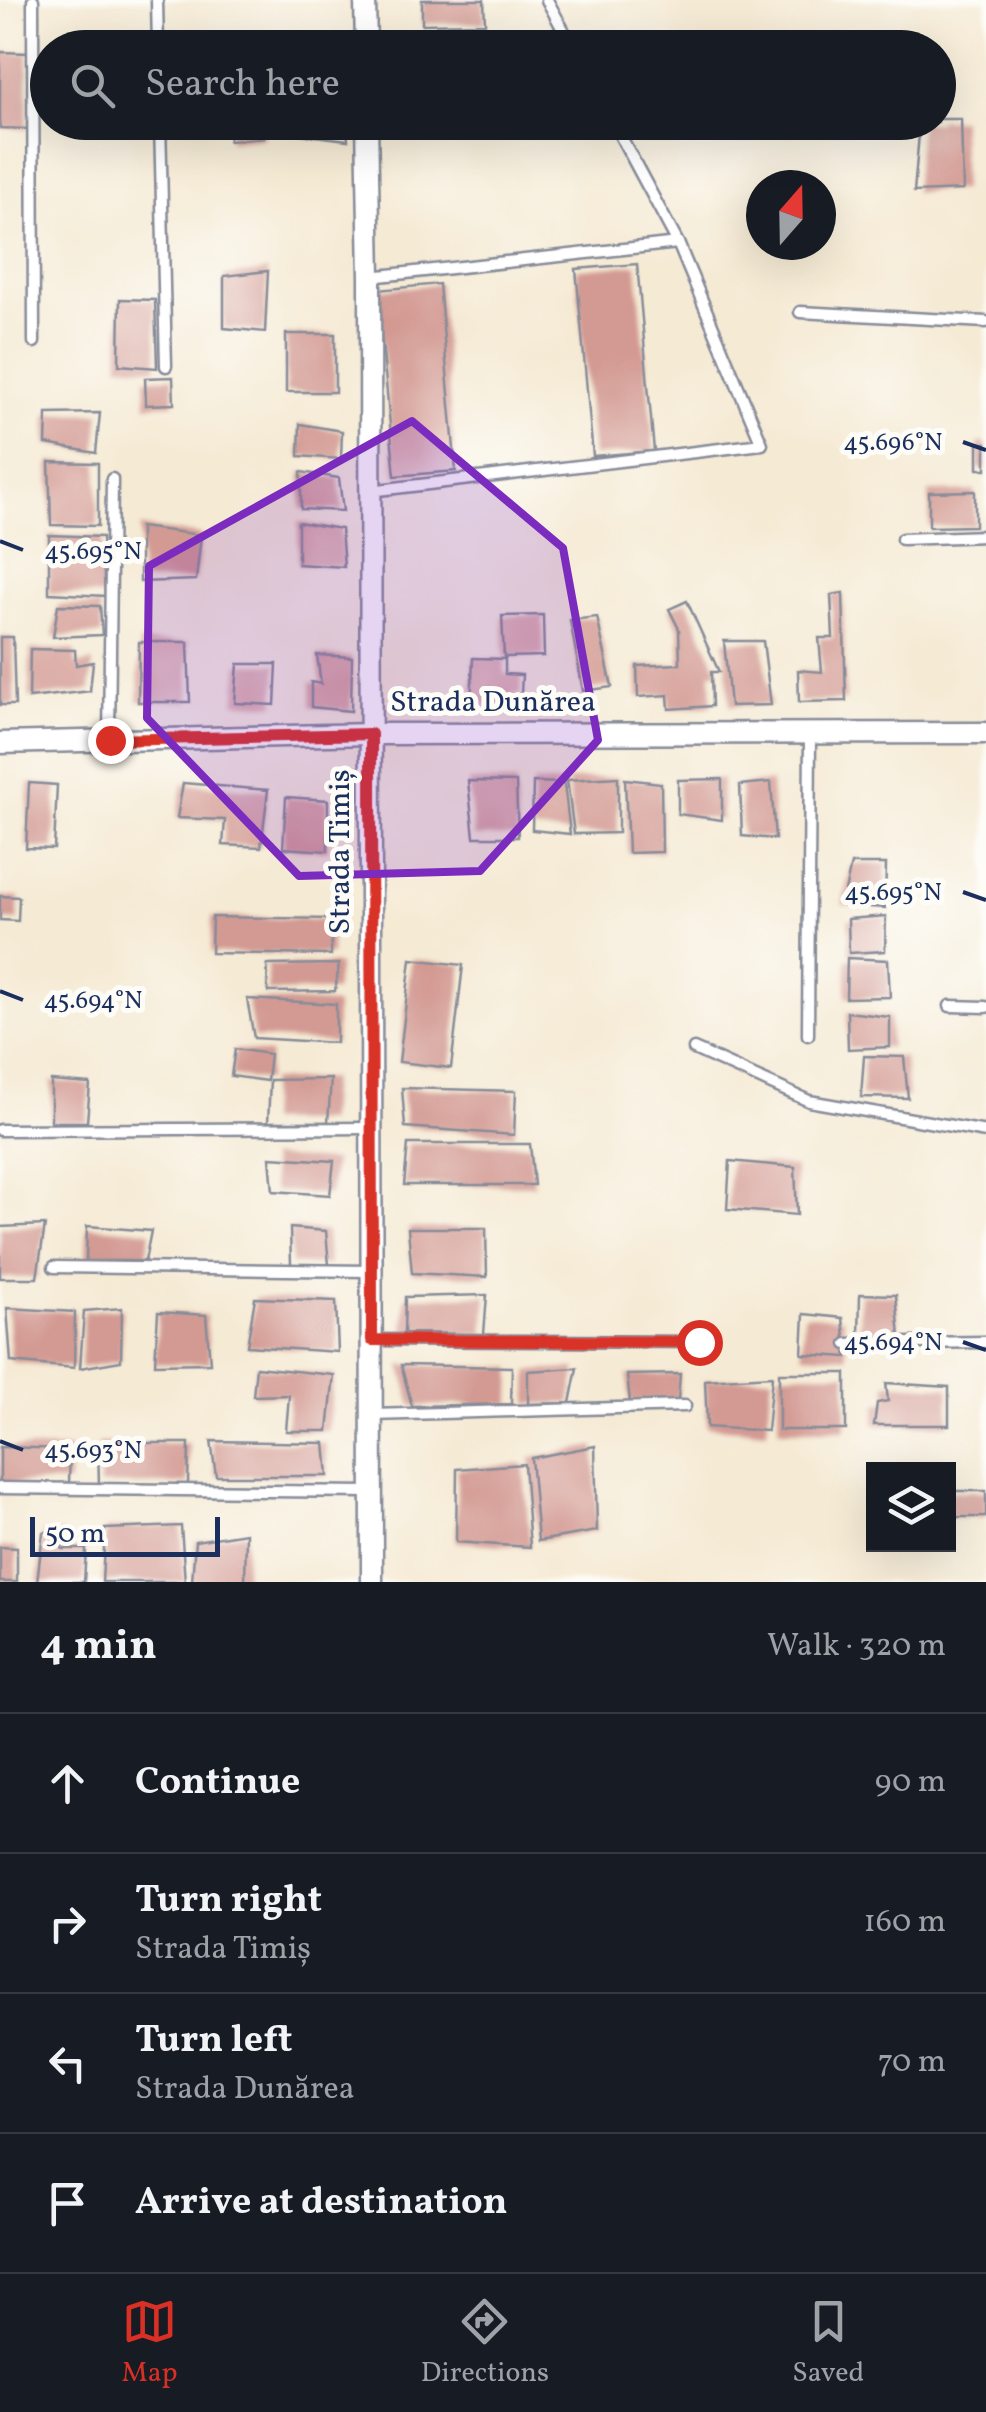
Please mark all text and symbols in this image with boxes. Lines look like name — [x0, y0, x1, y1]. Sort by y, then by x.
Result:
search box — [30, 30, 956, 140]
icon: search — [65, 58, 120, 113]
text: Search here — [145, 59, 340, 112]
north arrow — [746, 170, 836, 260]
text: 45.696°N — [843, 426, 943, 461]
text: 45.695°N — [44, 535, 142, 570]
street label: Strada Dunărea — [390, 682, 596, 724]
route end — [88, 718, 134, 764]
street label: Strada Timiș — [320, 769, 362, 935]
text: 45.695°N — [844, 876, 942, 911]
text: 45.694°N — [43, 984, 143, 1019]
route start — [677, 1320, 723, 1366]
text: 45.694°N — [843, 1326, 943, 1361]
text: 45.693°N — [44, 1434, 142, 1469]
map controls — [866, 1462, 956, 1552]
button: layers — [866, 1462, 956, 1552]
scale bar — [30, 1512, 220, 1556]
text: 50 m — [45, 1515, 105, 1554]
text: 4 min — [40, 1618, 157, 1677]
text: Walk · 320 m — [767, 1625, 946, 1669]
icon: ahead — [40, 1756, 95, 1811]
text: Continue — [135, 1757, 300, 1810]
text: 90 m — [875, 1761, 946, 1805]
text: Turn right — [135, 1875, 322, 1928]
icon: right — [40, 1896, 95, 1951]
text: 160 m — [863, 1901, 946, 1945]
text: Strada Timiș — [135, 1928, 311, 1972]
text: Turn left — [135, 2015, 292, 2068]
icon: left — [40, 2036, 95, 2091]
text: 70 m — [878, 2041, 946, 2085]
text: Strada Dunărea — [135, 2068, 355, 2112]
icon: arrive — [40, 2176, 95, 2231]
text: Arrive at destination — [135, 2177, 508, 2230]
tab: Map — [122, 2294, 178, 2393]
tab: Directions — [421, 2294, 549, 2393]
tab: Saved — [792, 2294, 864, 2393]

